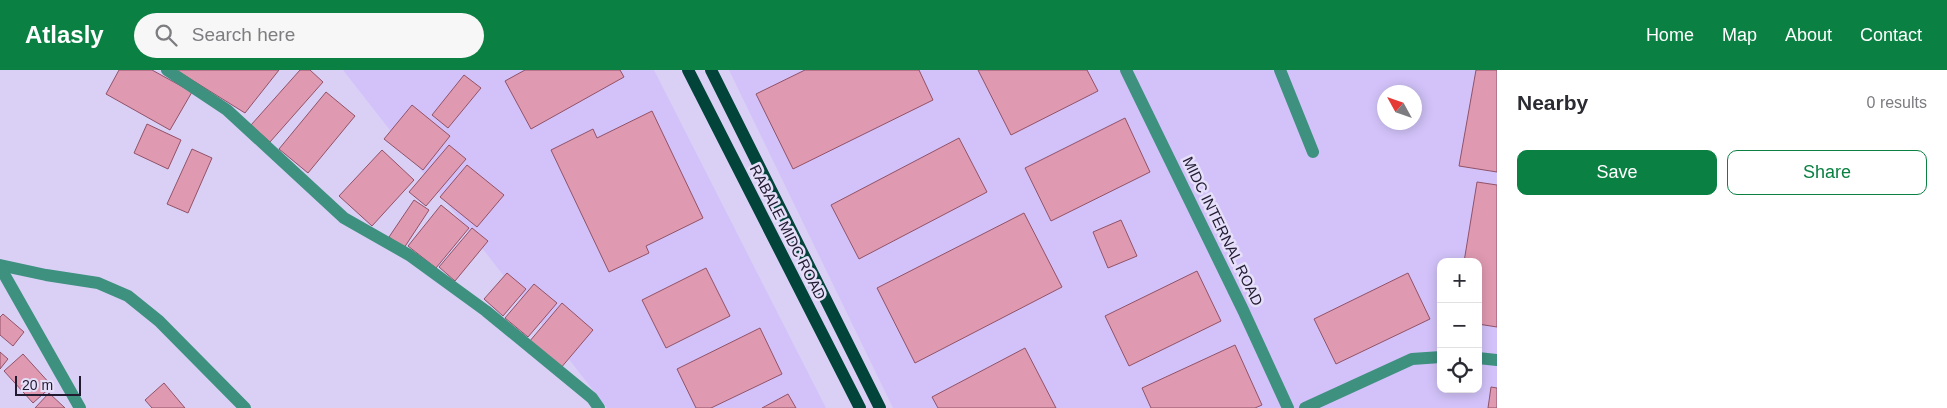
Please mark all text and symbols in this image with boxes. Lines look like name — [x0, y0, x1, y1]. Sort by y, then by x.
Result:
search box — [134, 13, 484, 58]
text: Atlasly — [25, 21, 104, 48]
icon: search — [152, 21, 180, 49]
text: Search here — [192, 24, 295, 45]
text: Home — [1646, 25, 1694, 45]
text: Map — [1722, 25, 1757, 45]
text: About — [1785, 25, 1832, 45]
text: Contact — [1860, 25, 1922, 45]
north arrow — [1377, 85, 1422, 130]
text: Nearby — [1517, 91, 1588, 114]
text: 0 results — [1867, 94, 1927, 111]
button: Save — [1517, 150, 1717, 195]
button: Share — [1727, 150, 1927, 195]
street label: MIDC INTERNAL ROAD — [1179, 154, 1267, 308]
street label: RABALE MIDC ROAD — [747, 162, 830, 302]
map controls — [1437, 258, 1482, 393]
button: + — [1437, 258, 1482, 303]
button: − — [1437, 303, 1482, 348]
button: locate — [1437, 348, 1482, 393]
scale bar — [15, 373, 81, 396]
text: 20 m — [22, 377, 53, 393]

